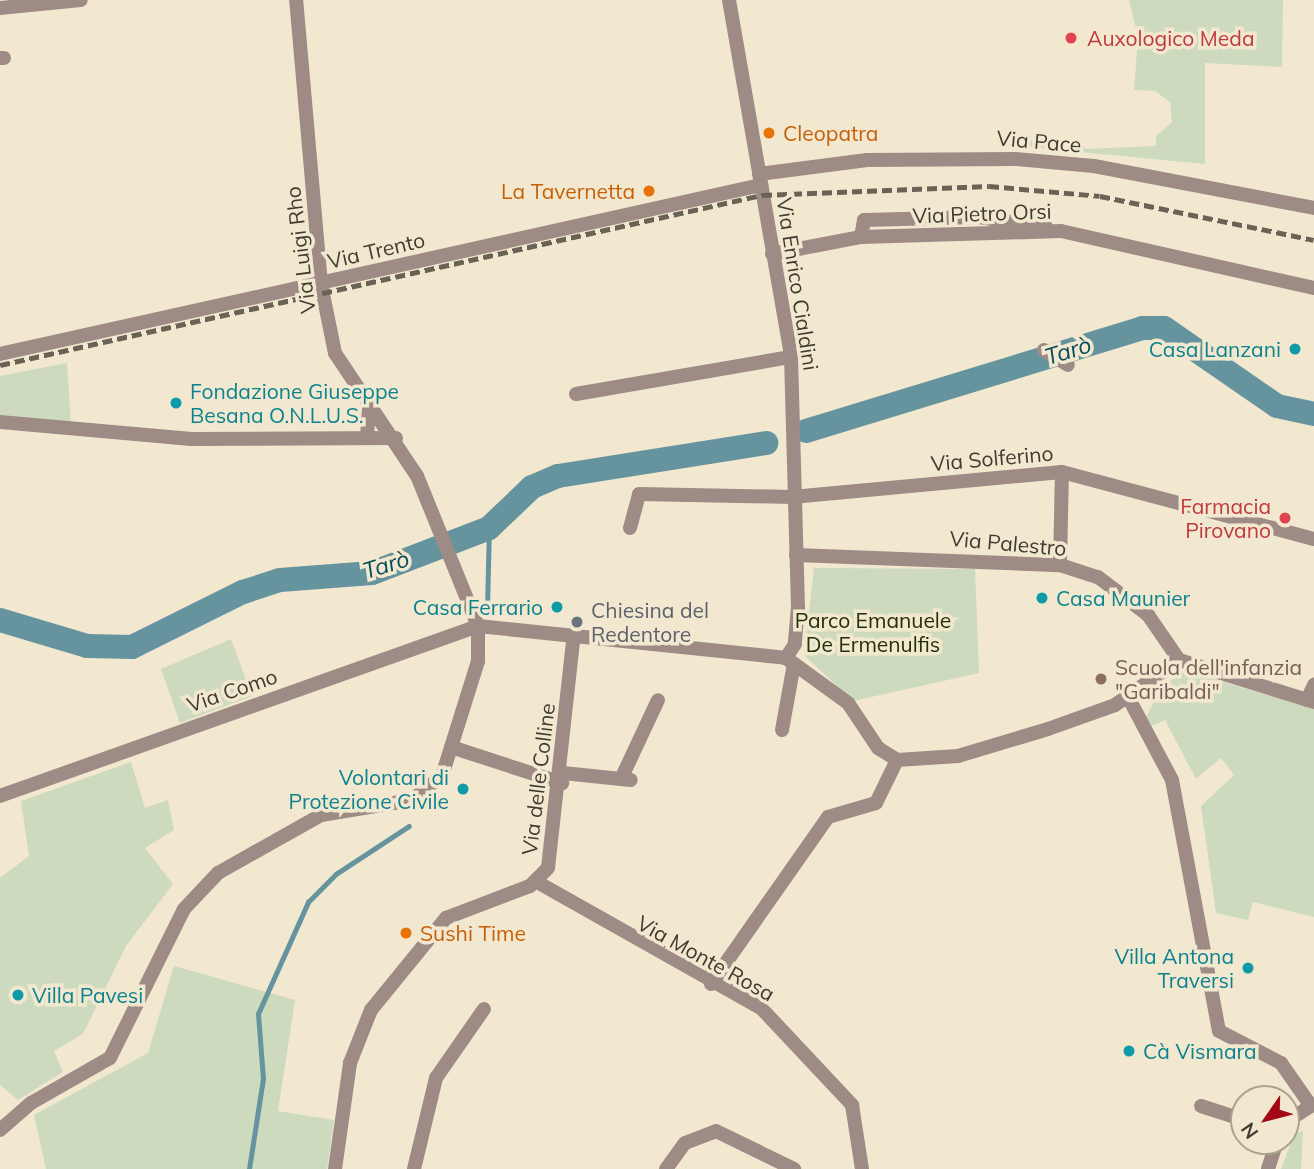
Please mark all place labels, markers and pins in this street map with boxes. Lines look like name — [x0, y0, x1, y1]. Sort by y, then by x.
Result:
place label: Auxologico Meda — [1087, 25, 1254, 51]
marker: Auxologico Meda — [1061, 28, 1081, 48]
place label: Cleopatra — [783, 120, 878, 146]
marker: Cleopatra — [761, 125, 777, 141]
place label: La Tavernetta — [501, 178, 635, 204]
marker: La Tavernetta — [641, 183, 657, 199]
place label: Casa Lanzani — [1149, 336, 1281, 362]
marker: Casa Lanzani — [1287, 341, 1303, 357]
place label: Fondazione Giuseppe Besana O.N.L.U.S. — [190, 378, 399, 428]
marker: Fondazione Giuseppe Besana O.N.L.U.S. — [168, 395, 184, 411]
place label: Farmacia Pirovano — [1180, 493, 1271, 543]
marker: Farmacia Pirovano — [1277, 510, 1293, 526]
place label: Casa Maunier — [1056, 585, 1190, 611]
marker: Casa Maunier — [1034, 590, 1050, 606]
place label: Casa Ferrario — [413, 594, 543, 620]
place label: Chiesina del Redentore — [591, 597, 709, 647]
marker: Casa Ferrario — [549, 599, 565, 615]
marker: Chiesina del Redentore — [569, 614, 585, 630]
place label: Scuola dell'infanzia "Garibaldi" — [1115, 654, 1302, 704]
marker: Scuola dell'infanzia "Garibaldi" — [1093, 671, 1109, 687]
place label: Volontari di Protezione Civile — [289, 764, 449, 814]
marker: Volontari di Protezione Civile — [455, 781, 471, 797]
place label: Sushi Time — [420, 920, 526, 946]
marker: Sushi Time — [398, 925, 414, 941]
place label: Villa Antona Traversi — [1114, 943, 1234, 993]
marker: Villa Antona Traversi — [1240, 960, 1256, 976]
place label: Villa Pavesi — [32, 982, 143, 1008]
marker: Villa Pavesi — [10, 987, 26, 1003]
place label: Cà Vismara — [1143, 1038, 1257, 1064]
marker: Cà Vismara — [1121, 1043, 1137, 1059]

